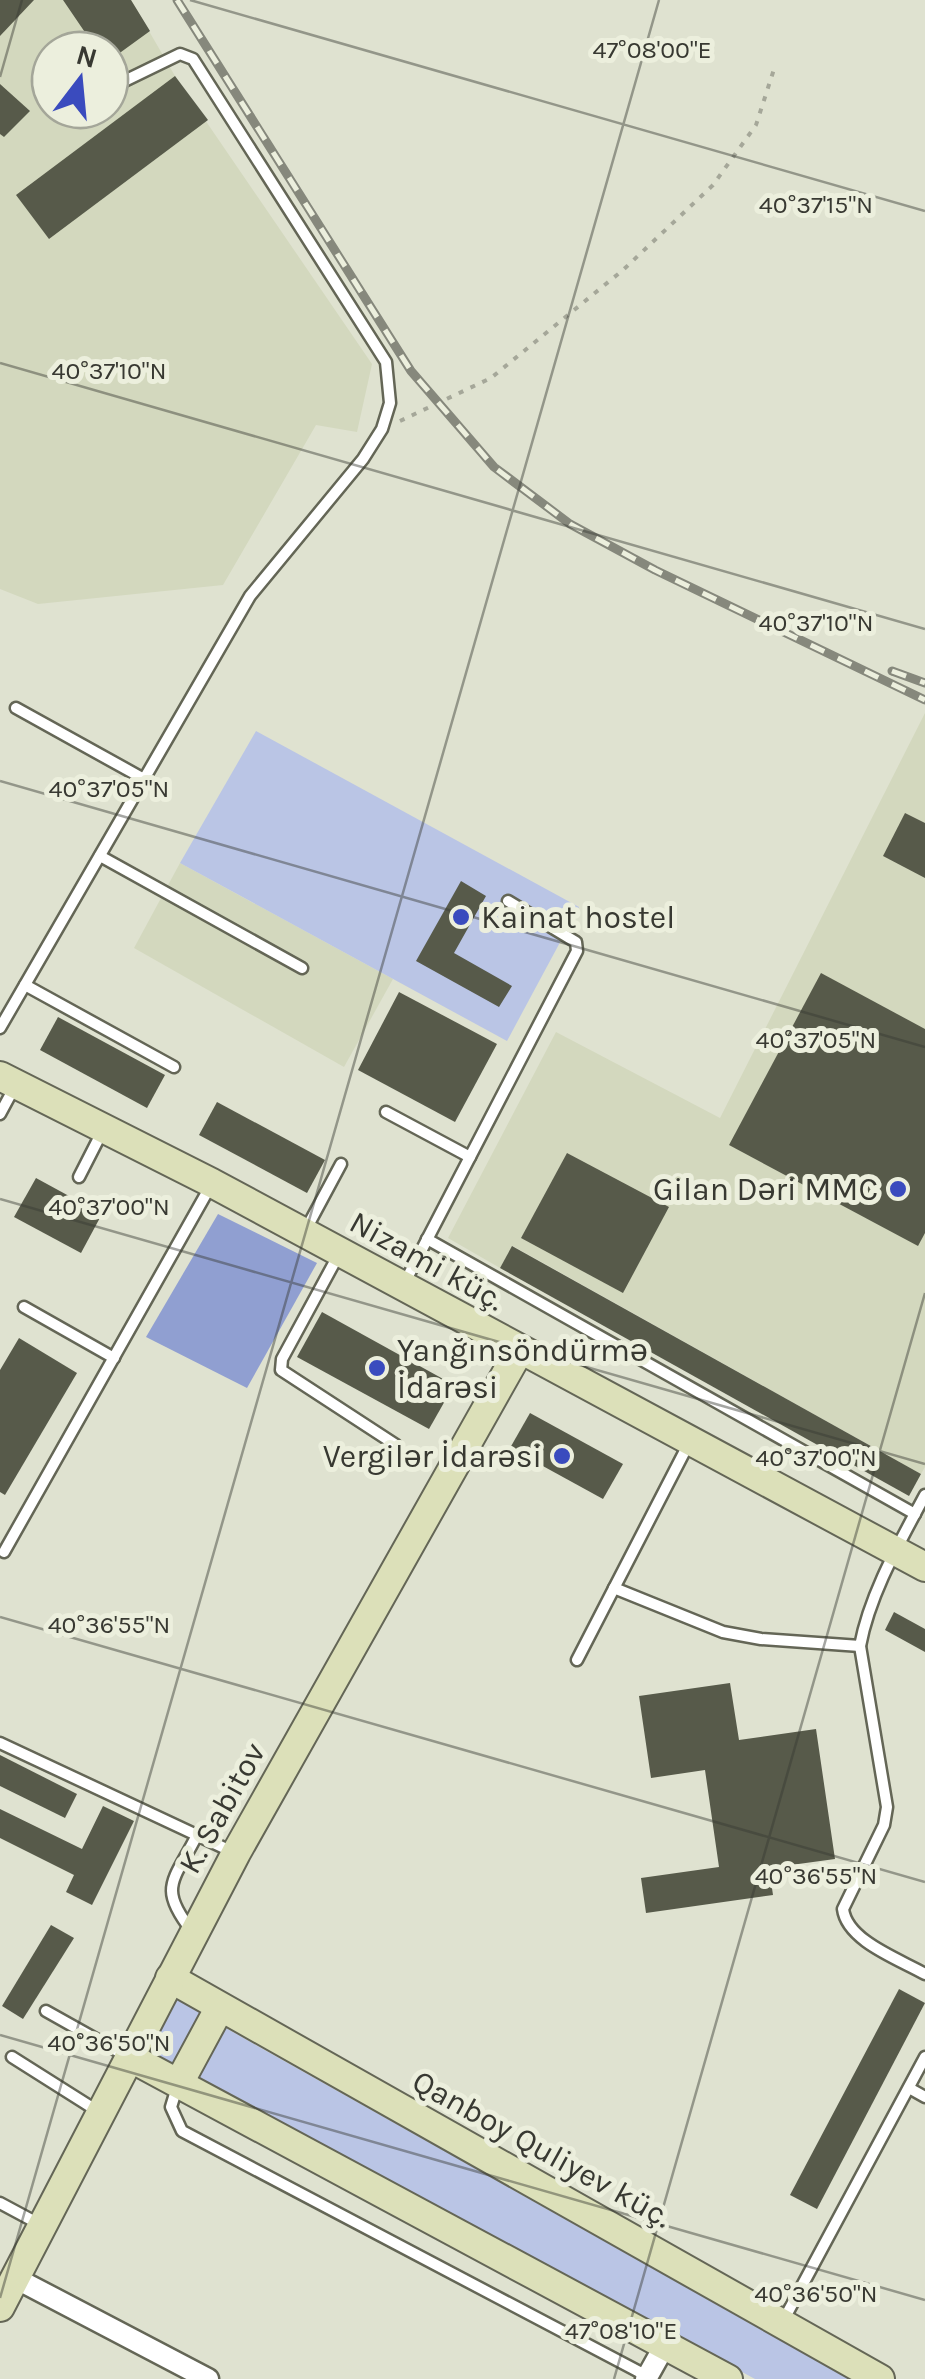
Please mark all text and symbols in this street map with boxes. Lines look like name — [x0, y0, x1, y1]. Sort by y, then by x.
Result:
north arrow — [30, 30, 130, 130]
text: 47°08'00"E — [592, 35, 712, 64]
text: N — [73, 38, 101, 75]
text: 40°37'15"N — [759, 190, 873, 219]
text: 40°37'10"N — [51, 356, 167, 385]
text: 40°37'10"N — [758, 608, 874, 637]
text: 40°37'05"N — [49, 774, 169, 803]
place label: Kainat hostel — [481, 899, 675, 936]
marker: Kainat hostel — [450, 906, 472, 928]
text: 40°37'05"N — [756, 1025, 876, 1054]
place label: Gilan Dəri MMC — [653, 1171, 878, 1208]
marker: Gilan Dəri MMC — [887, 1178, 909, 1200]
text: 40°37'00"N — [48, 1192, 170, 1221]
street label: Nizami küç. — [343, 1203, 511, 1319]
place label: Yanğınsöndürmə İdarəsi — [397, 1332, 648, 1406]
marker: Yanğınsöndürmə İdarəsi — [366, 1357, 388, 1379]
place label: Vergilər İdarəsi — [323, 1438, 542, 1475]
text: 40°37'00"N — [755, 1443, 877, 1472]
marker: Vergilər İdarəsi — [551, 1445, 573, 1467]
text: 40°36'55"N — [48, 1610, 170, 1639]
street label: K. Sabitov — [171, 1736, 273, 1880]
text: 40°36'55"N — [755, 1861, 877, 1890]
text: 40°36'50"N — [47, 2028, 171, 2057]
street label: Qanboy Quliyev küç. — [406, 2062, 678, 2236]
text: 40°36'50"N — [754, 2279, 878, 2308]
text: 47°08'10"E — [565, 2316, 677, 2345]

